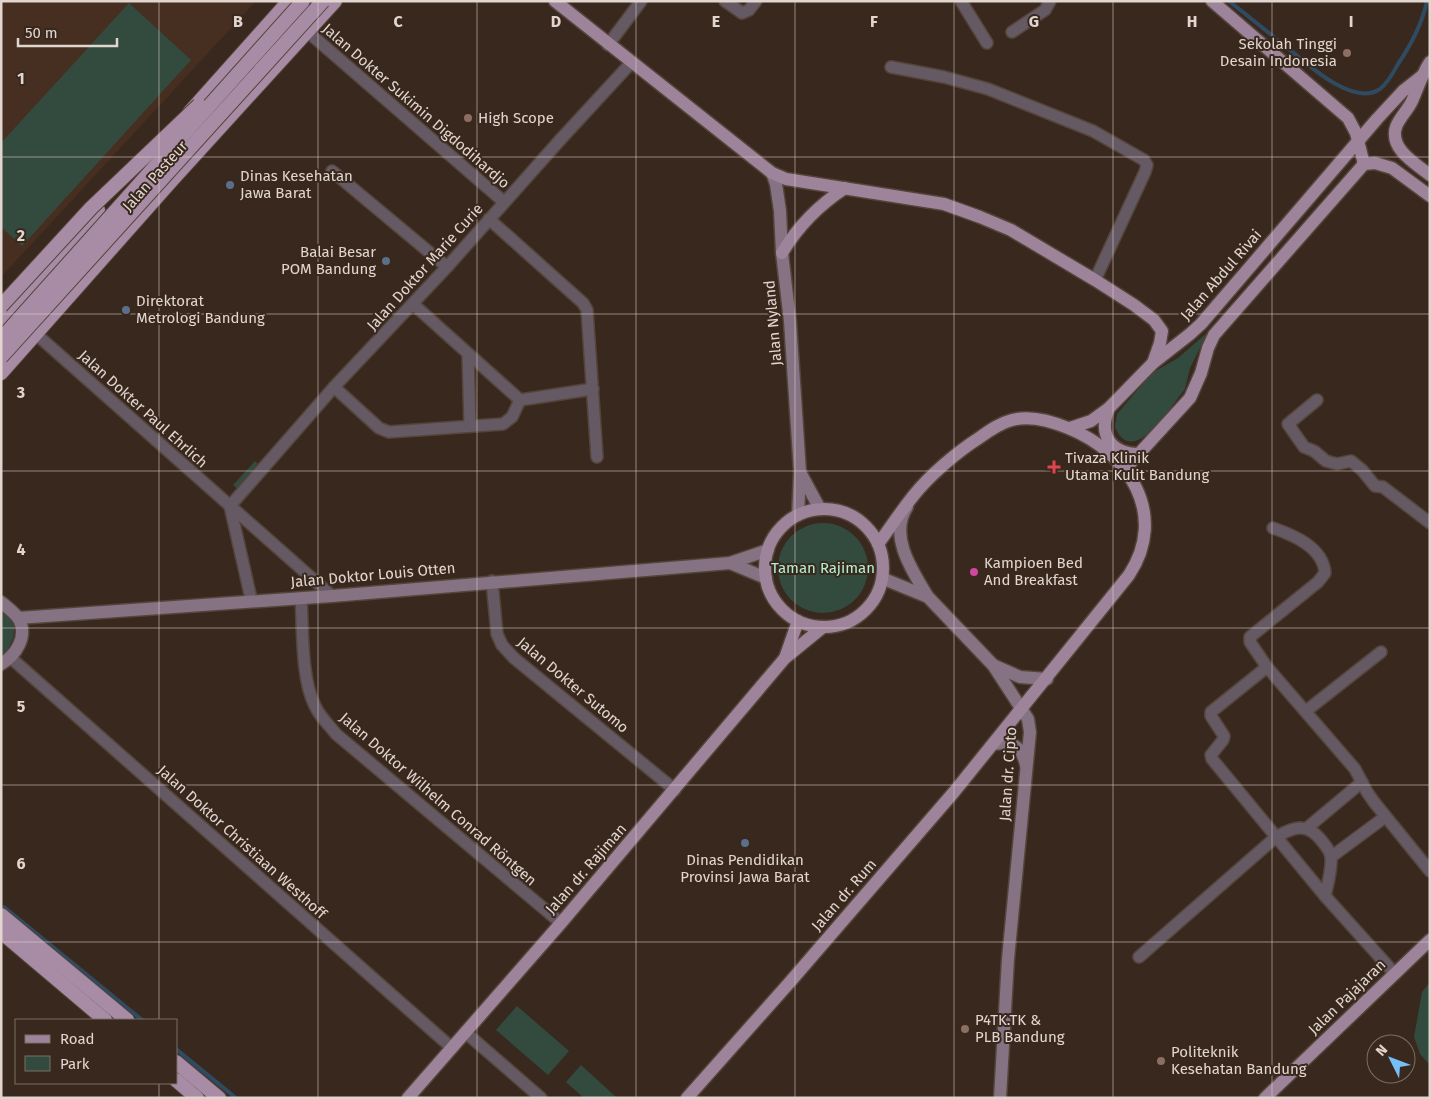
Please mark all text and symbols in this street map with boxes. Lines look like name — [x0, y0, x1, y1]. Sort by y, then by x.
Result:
text: B — [233, 12, 243, 31]
text: C — [393, 12, 403, 31]
text: D — [551, 12, 561, 31]
text: E — [712, 12, 720, 31]
text: F — [870, 12, 878, 31]
text: G — [1029, 12, 1039, 31]
text: H — [1187, 12, 1197, 31]
text: I — [1349, 12, 1353, 31]
scale bar — [18, 15, 116, 47]
street label: Jalan Dokter Sukimin Digdodihardjo — [319, 20, 513, 192]
text: 50 m — [25, 24, 58, 42]
place label: Sekolah Tinggi Desain Indonesia — [1220, 35, 1337, 70]
marker: Sekolah Tinggi Desain Indonesia — [1341, 47, 1353, 59]
text: 1 — [17, 69, 25, 88]
place label: High Scope — [478, 109, 554, 127]
marker: High Scope — [462, 112, 474, 124]
street label: Jalan Pasteur — [119, 137, 191, 215]
place label: Dinas Kesehatan Jawa Barat — [240, 167, 353, 202]
marker: Dinas Kesehatan Jawa Barat — [224, 179, 236, 191]
street label: Jalan Doktor Marie Curie — [363, 200, 487, 334]
text: 2 — [17, 226, 25, 245]
street label: Jalan Abdul Rivai — [1177, 226, 1265, 324]
place label: Balai Besar POM Bandung — [281, 243, 376, 278]
marker: Balai Besar POM Bandung — [380, 255, 392, 267]
street label: Jalan Nyland — [760, 280, 786, 366]
place label: Direktorat Metrologi Bandung — [136, 292, 265, 327]
marker: Direktorat Metrologi Bandung — [120, 304, 132, 316]
street label: Jalan Dokter Paul Ehrlich — [75, 346, 211, 472]
text: 3 — [16, 383, 25, 402]
place label: Tivaza Klinik Utama Kulit Bandung — [1065, 449, 1209, 484]
marker: Tivaza Klinik Utama Kulit Bandung — [1047, 460, 1061, 474]
text: 4 — [16, 540, 26, 559]
place label: Kampioen Bed And Breakfast — [984, 554, 1083, 589]
street label: Jalan Doktor Louis Otten — [290, 559, 456, 591]
park label: Taman Rajiman — [771, 559, 875, 577]
marker: Kampioen Bed And Breakfast — [968, 566, 980, 578]
street label: Jalan Dokter Sutomo — [514, 633, 632, 737]
text: 5 — [17, 697, 26, 716]
street label: Jalan Doktor Wilhelm Conrad Röntgen — [336, 709, 540, 889]
street label: Jalan dr. Cipto — [996, 726, 1020, 822]
street label: Jalan Doktor Christiaan Westhoff — [154, 761, 331, 923]
street label: Jalan dr. Rajiman — [542, 820, 630, 918]
marker: Dinas Pendidikan Provinsi Jawa Barat — [739, 837, 751, 849]
place label: Dinas Pendidikan Provinsi Jawa Barat — [680, 851, 810, 886]
text: 6 — [16, 854, 26, 873]
street label: Jalan dr. Rum — [808, 855, 880, 935]
street label: Jalan Pajajaran — [1305, 956, 1389, 1038]
place label: P4TK.TK & PLB Bandung — [975, 1011, 1065, 1046]
legend — [15, 1019, 178, 1084]
marker: P4TK.TK & PLB Bandung — [959, 1023, 971, 1035]
text: Road — [60, 1030, 95, 1048]
north arrow — [1366, 1034, 1416, 1084]
text: N — [1372, 1041, 1391, 1060]
place label: Politeknik Kesehatan Bandung — [1171, 1043, 1307, 1078]
text: Park — [60, 1055, 90, 1073]
marker: Politeknik Kesehatan Bandung — [1155, 1055, 1167, 1067]

